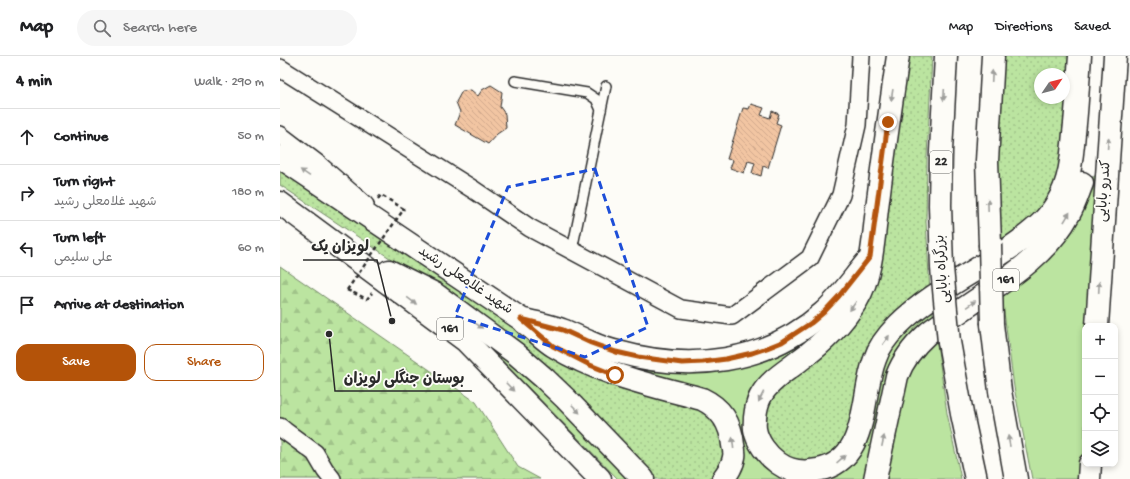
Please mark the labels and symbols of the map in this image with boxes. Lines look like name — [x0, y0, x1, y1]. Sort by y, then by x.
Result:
north arrow — [1034, 68, 1070, 104]
one-way arrow — [989, 70, 996, 82]
one-way arrow — [889, 88, 895, 101]
one-way arrow — [941, 89, 947, 102]
route end — [879, 113, 897, 131]
one-way arrow — [1105, 137, 1112, 149]
road number: 22 — [930, 151, 952, 173]
street label: کندرو بابایی — [1094, 159, 1116, 223]
one-way arrow — [300, 169, 310, 177]
one-way arrow — [985, 199, 992, 211]
one-way arrow — [1063, 211, 1070, 223]
callout: لویزان یک — [303, 233, 377, 260]
street label: بزرگراه بابایی — [930, 234, 954, 304]
text: لویزان یک — [311, 239, 369, 257]
street label: شهید غلامعلی رشید — [414, 243, 516, 319]
road number: 161 — [993, 269, 1019, 291]
one-way arrow — [1096, 280, 1102, 293]
one-way arrow — [407, 297, 418, 305]
one-way arrow — [966, 300, 976, 308]
one-way arrow — [849, 301, 857, 311]
road number: 161 — [437, 318, 463, 340]
one-way arrow — [472, 320, 483, 329]
one-way arrow — [882, 334, 890, 345]
callout: بوستان جنگلی لویزان — [335, 364, 472, 391]
route start — [606, 366, 624, 384]
text: بوستان جنگلی لویزان — [344, 368, 464, 389]
one-way arrow — [505, 382, 515, 392]
one-way arrow — [758, 391, 764, 402]
one-way arrow — [571, 404, 581, 414]
one-way arrow — [881, 435, 887, 447]
one-way arrow — [1005, 435, 1011, 447]
one-way arrow — [730, 437, 737, 449]
one-way arrow — [836, 454, 846, 463]

